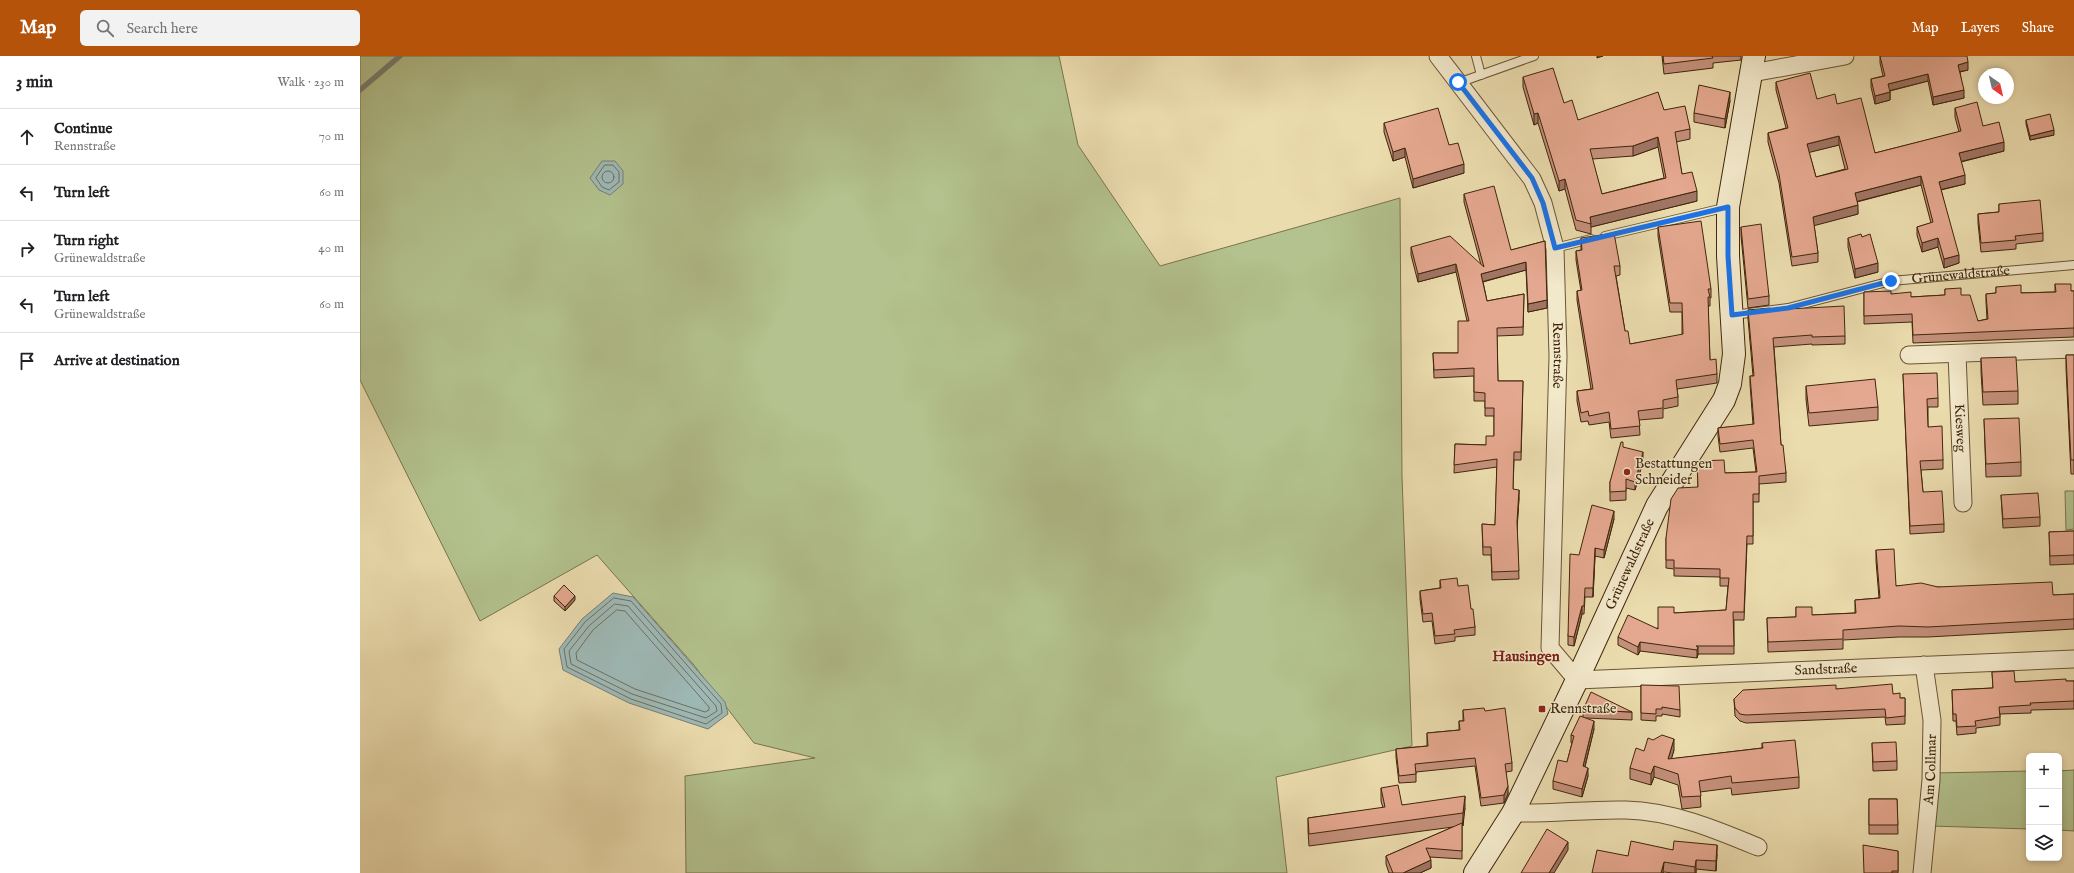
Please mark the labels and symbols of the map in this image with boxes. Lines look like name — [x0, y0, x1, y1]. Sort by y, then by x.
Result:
north arrow — [1978, 68, 2014, 104]
route start — [1449, 73, 1467, 91]
street label: Grünewaldstraße — [1911, 262, 2011, 288]
route end — [1882, 272, 1900, 290]
street label: Rennstraße — [1548, 322, 1567, 389]
street label: Kiesweg — [1950, 403, 1970, 453]
place label: Bestattungen Schneider — [1635, 455, 1713, 489]
marker: Bestattungen Schneider — [1622, 467, 1632, 477]
street label: Grünewaldstraße — [1601, 515, 1659, 613]
district label: Hausingen — [1492, 647, 1560, 666]
street label: Sandstraße — [1794, 659, 1858, 680]
place label: Rennstraße — [1550, 700, 1617, 718]
marker: Rennstraße — [1537, 704, 1547, 714]
street label: Am Collmar — [1920, 734, 1941, 806]

